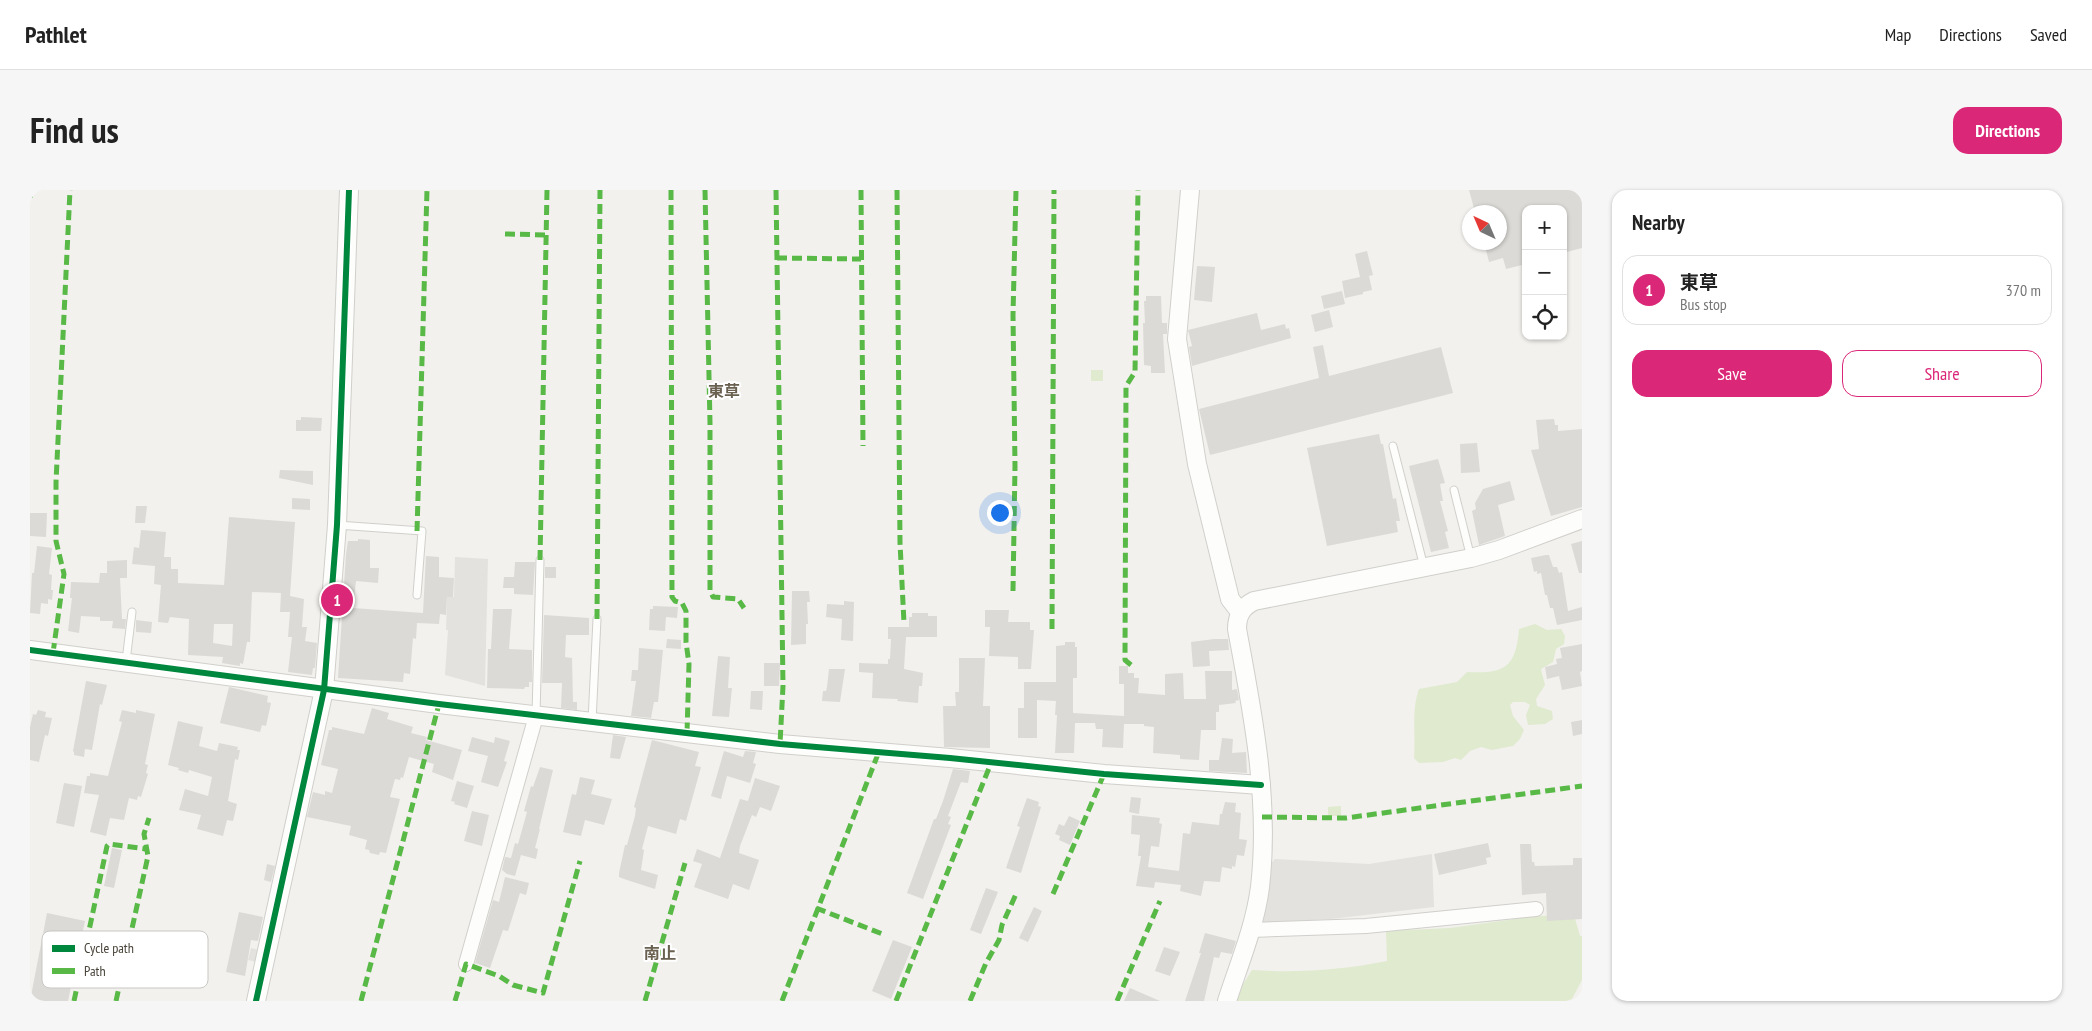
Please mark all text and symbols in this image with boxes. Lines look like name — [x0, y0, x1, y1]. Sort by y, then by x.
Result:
text: Pathlet — [25, 19, 87, 50]
text: Map — [1885, 23, 1911, 46]
text: Directions — [1939, 23, 2002, 46]
text: Saved — [2030, 23, 2067, 46]
text: Find us — [30, 107, 119, 153]
button: Directions — [1953, 107, 2062, 154]
north arrow — [1462, 205, 1507, 250]
map controls — [1522, 205, 1567, 340]
button: + — [1522, 205, 1567, 250]
text: Nearby — [1632, 209, 1685, 236]
button: − — [1522, 250, 1567, 295]
text: 東草 — [1680, 270, 1718, 294]
text: 1 — [1645, 280, 1653, 300]
text: 370 m — [2006, 280, 2041, 300]
text: Bus stop — [1680, 294, 1727, 314]
button: locate — [1522, 295, 1567, 340]
button: Save — [1632, 350, 1832, 397]
button: Share — [1842, 350, 2042, 397]
district label: 東草 — [708, 381, 740, 401]
your location — [987, 500, 1013, 526]
pin: 1 — [321, 581, 353, 619]
legend — [42, 931, 208, 988]
text: Cycle path — [84, 939, 134, 957]
district label: 南止 — [644, 943, 676, 963]
text: Path — [84, 962, 106, 980]

